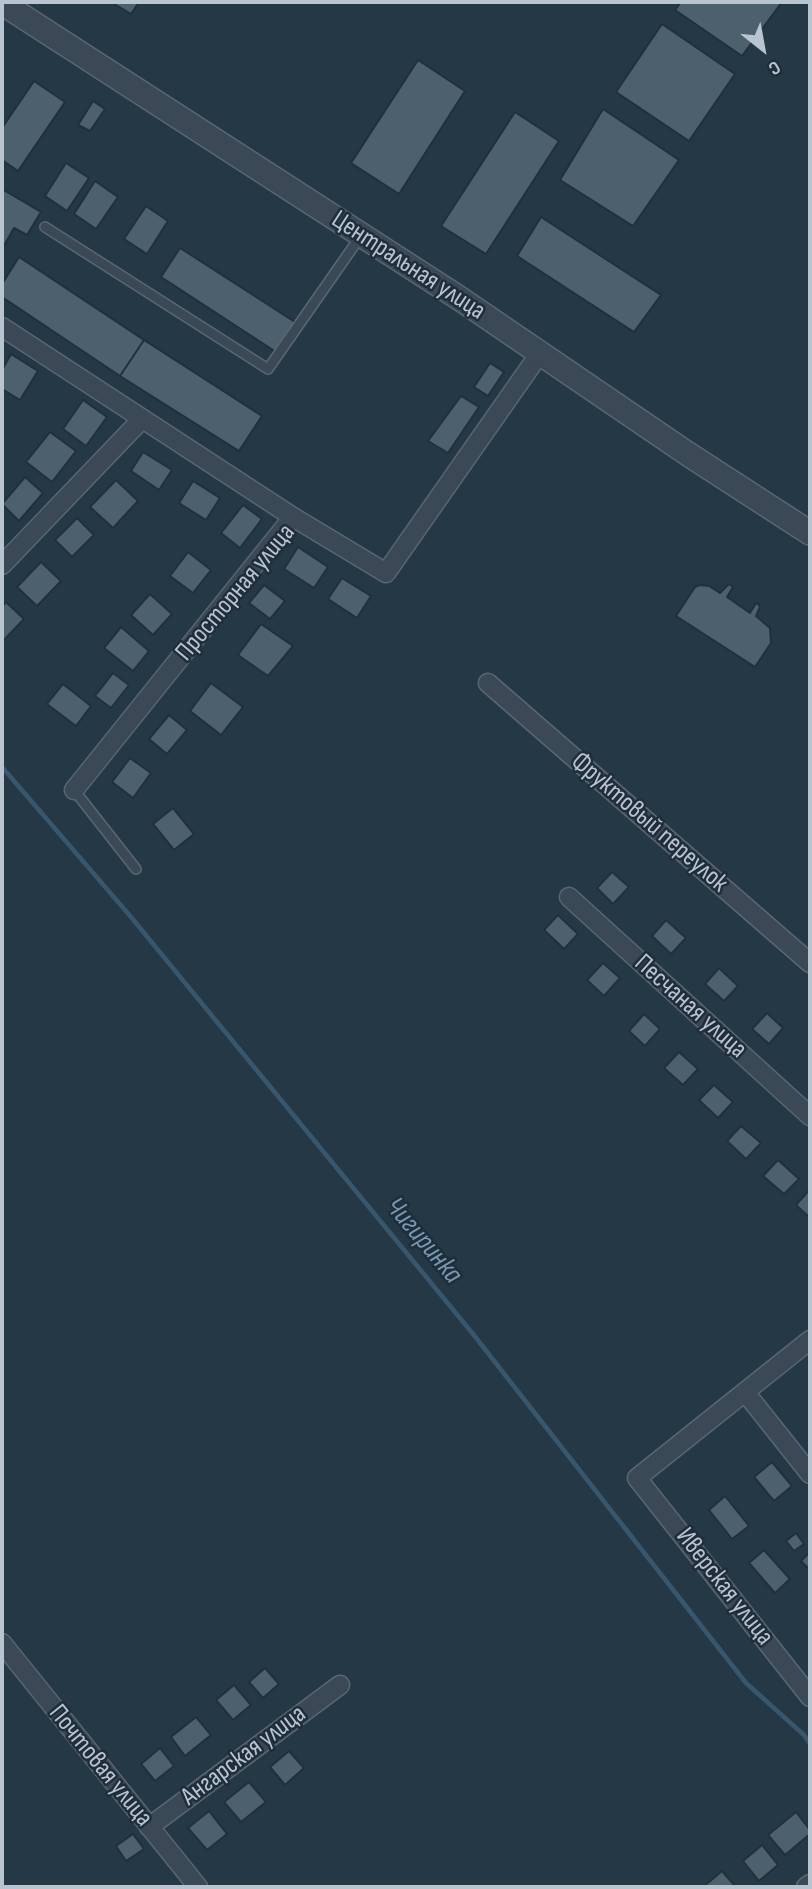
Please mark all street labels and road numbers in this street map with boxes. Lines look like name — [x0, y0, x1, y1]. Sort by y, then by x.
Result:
street label: Центральная улица — [325, 205, 491, 327]
street label: Просторная улица — [170, 518, 302, 668]
street label: Фруктовый переулок — [564, 746, 734, 900]
street label: Песчаная улица — [627, 948, 753, 1066]
street label: Иверская улица — [668, 1522, 780, 1652]
street label: Почтовая улица — [41, 1699, 159, 1833]
street label: Ангарская улица — [176, 1699, 312, 1813]

